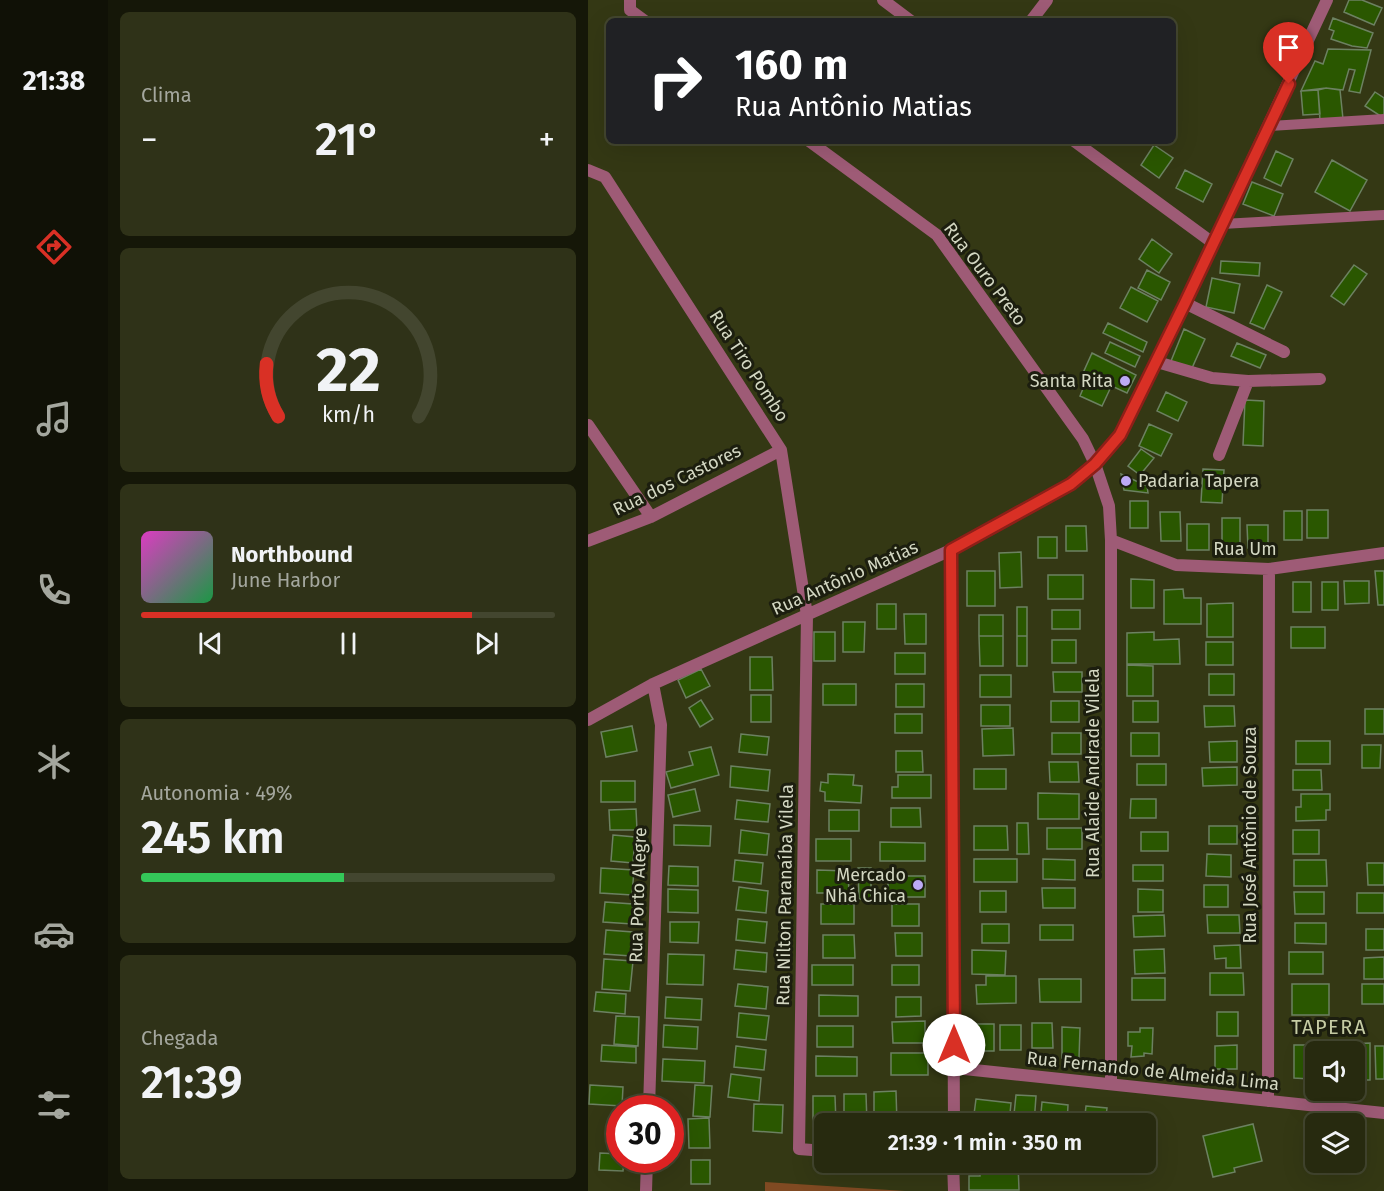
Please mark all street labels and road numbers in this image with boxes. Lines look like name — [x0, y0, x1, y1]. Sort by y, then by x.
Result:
street label: Rua Ouro Preto — [939, 218, 1031, 330]
street label: Rua Tiro Pombo — [705, 306, 793, 426]
street label: Rua dos Castores — [609, 439, 745, 521]
street label: Rua Antônio Matias — [768, 536, 922, 620]
street label: Rua Um — [1213, 538, 1277, 560]
street label: Rua Alaíde Andrade Vilela — [1082, 668, 1104, 878]
street label: Rua José Antônio de Souza — [1239, 727, 1261, 943]
street label: Rua Nilton Paranaíba Vilela — [772, 784, 798, 1006]
street label: Rua Porto Alegre — [625, 827, 651, 963]
street label: Rua Fernando de Almeida Lima — [1026, 1047, 1280, 1095]

